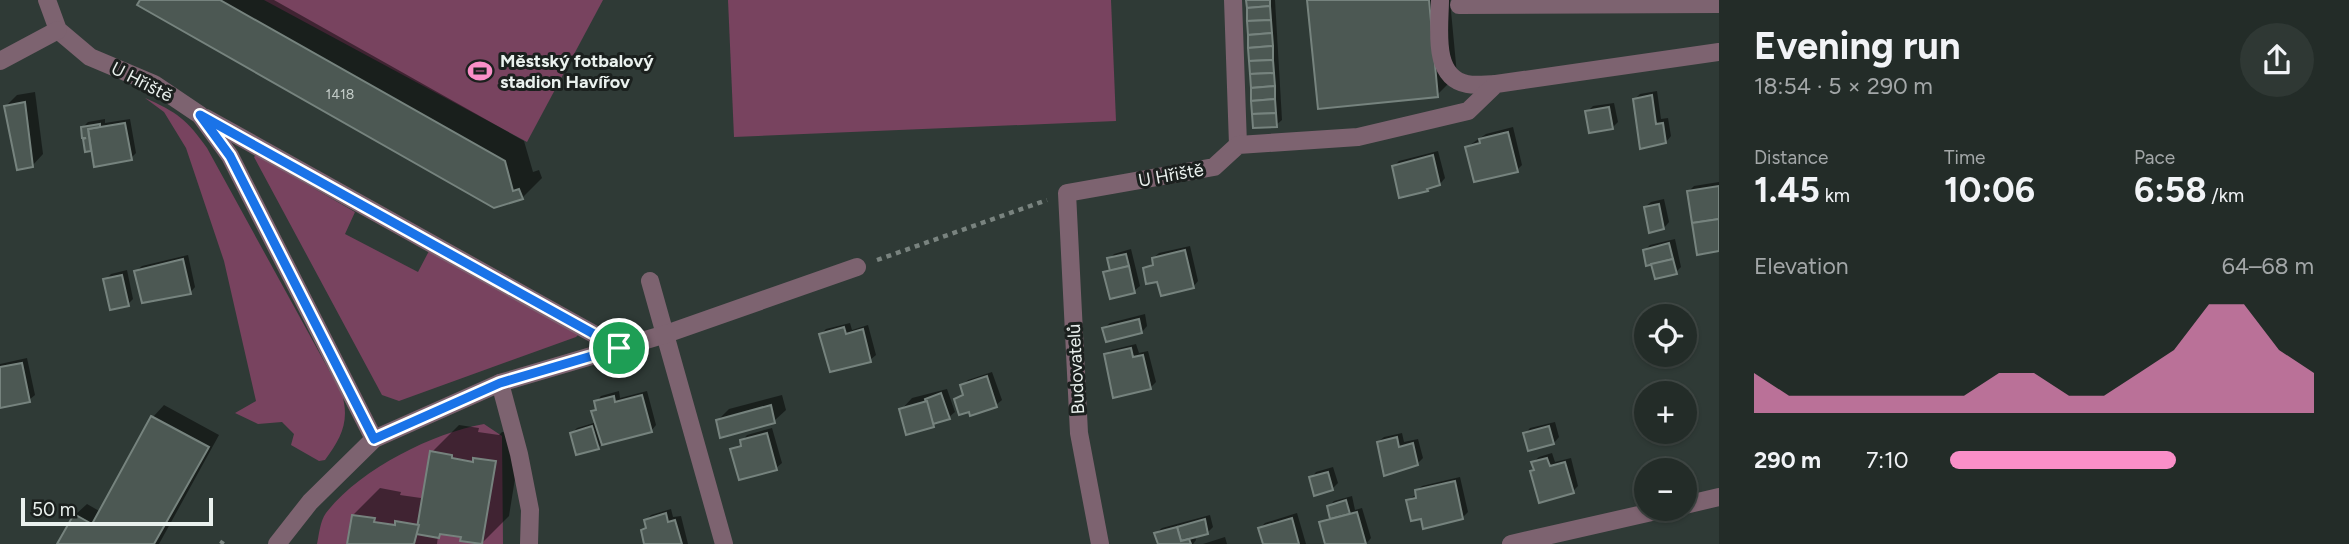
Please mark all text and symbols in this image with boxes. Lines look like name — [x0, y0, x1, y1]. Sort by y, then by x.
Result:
text: Evening run — [1754, 23, 1961, 69]
button: share — [2240, 23, 2314, 97]
place label: Městský fotbalový stadion Havířov — [500, 50, 654, 93]
street label: U Hřiště — [108, 57, 177, 107]
sports icon: Městský fotbalový stadion Havířov — [466, 57, 494, 85]
text: 18:54 · 5 × 290 m — [1754, 72, 1933, 100]
house number: 1418 — [326, 86, 354, 103]
text: Distance — [1754, 146, 1828, 169]
text: Time — [1944, 146, 1985, 169]
text: Pace — [2134, 146, 2175, 169]
street label: U Hřiště — [1137, 158, 1206, 192]
text: 1.45 — [1754, 169, 1820, 211]
text: 10:06 — [1944, 169, 2035, 211]
text: 6:58 — [2134, 169, 2207, 211]
text: km — [1820, 184, 1850, 207]
text: /km — [2207, 184, 2244, 207]
text: Elevation — [1754, 252, 1849, 280]
text: 64–68 m — [2222, 252, 2314, 280]
map controls — [1634, 304, 1697, 521]
button: locate — [1634, 304, 1697, 367]
pin — [589, 318, 649, 378]
street label: Budovatelů — [1063, 323, 1089, 415]
icon: arrive — [600, 329, 638, 367]
button: + — [1634, 381, 1697, 444]
text: 290 m — [1754, 446, 1821, 474]
text: 7:10 — [1866, 446, 1908, 474]
button: − — [1634, 458, 1697, 521]
scale bar — [21, 495, 214, 527]
text: 50 m — [32, 498, 76, 521]

